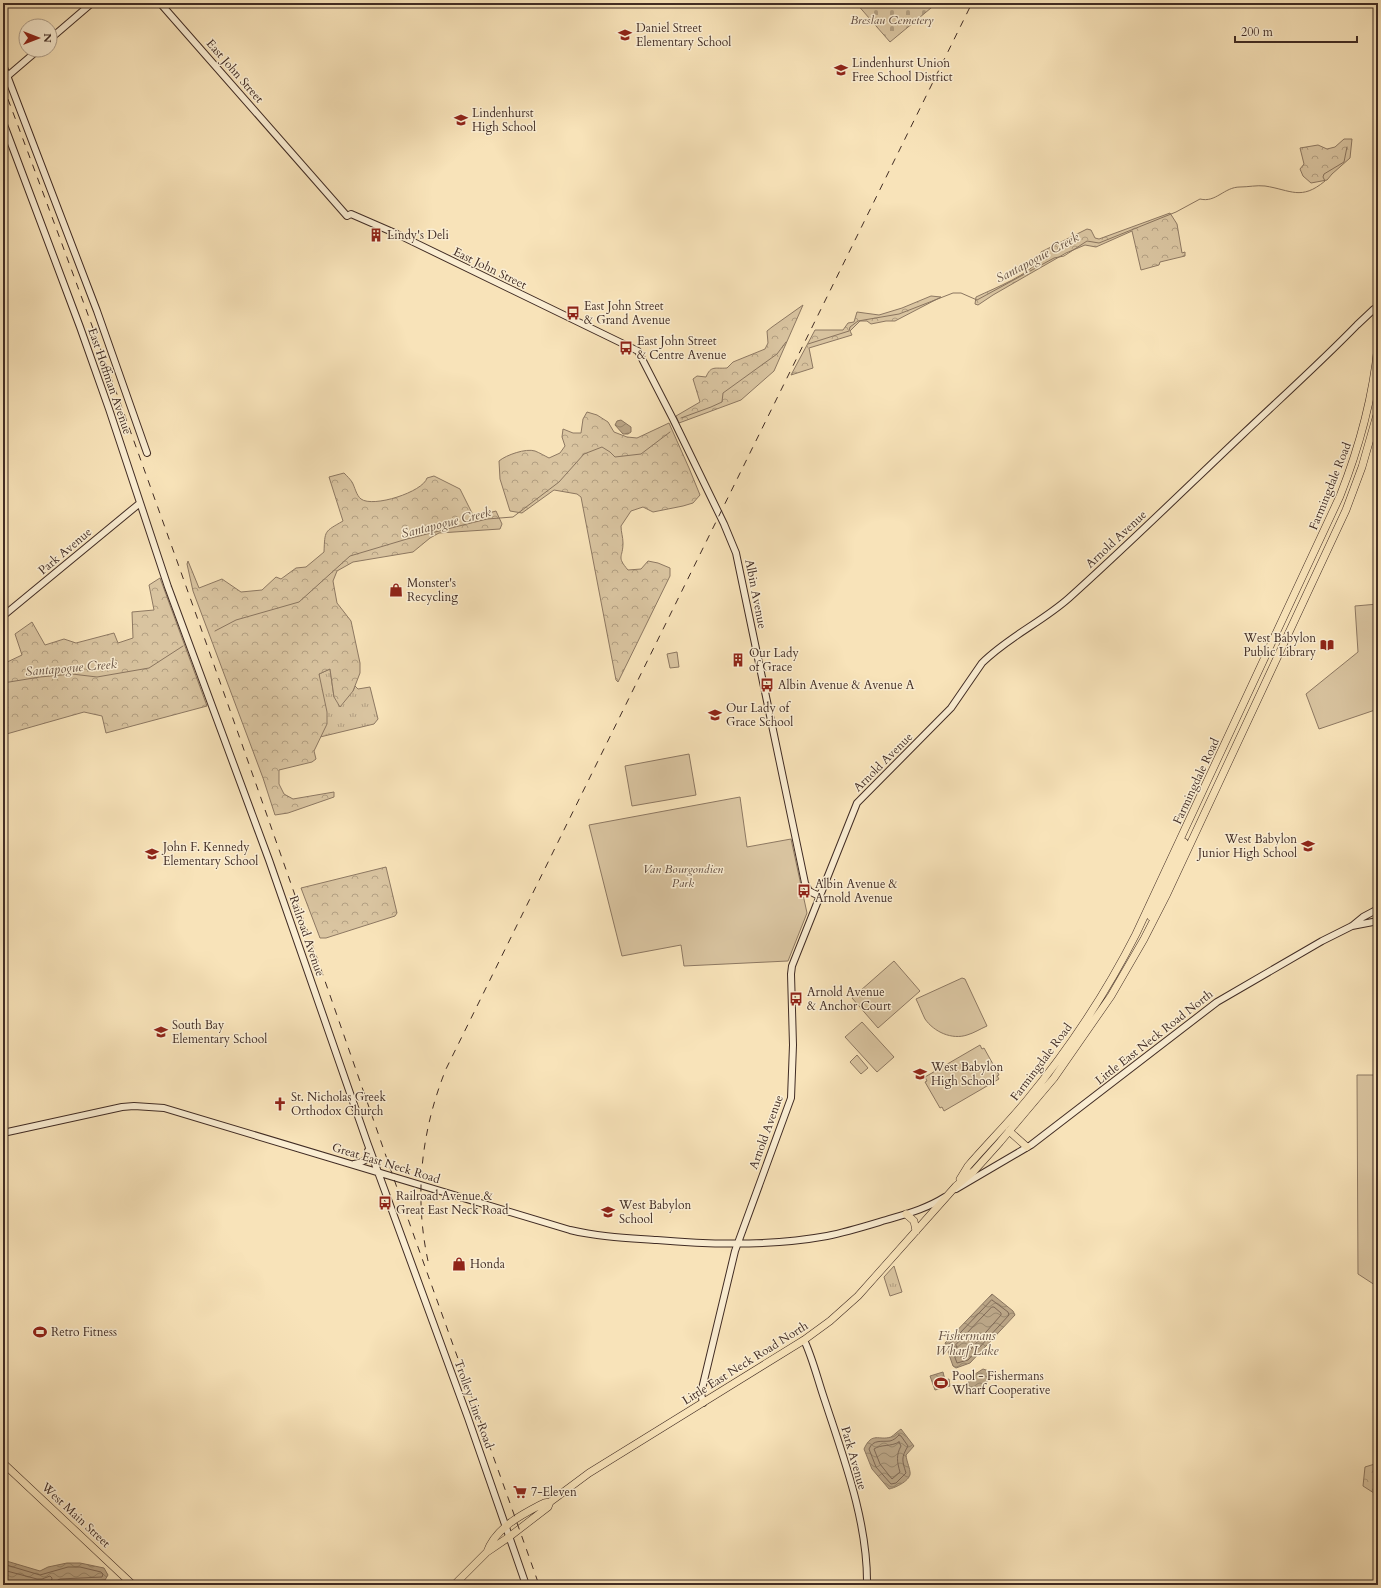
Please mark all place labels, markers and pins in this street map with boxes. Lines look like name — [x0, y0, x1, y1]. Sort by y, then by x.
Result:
place label: Daniel Street Elementary School — [636, 20, 731, 50]
school or university icon: Daniel Street Elementary School — [617, 27, 633, 43]
place label: Lindenhurst Union Free School District — [852, 55, 953, 85]
school or university icon: Lindenhurst Union Free School District — [833, 62, 849, 78]
place label: Lindenhurst High School — [472, 105, 536, 135]
school or university icon: Lindenhurst High School — [453, 112, 469, 128]
building icon: Lindy's Deli — [368, 227, 384, 243]
place label: Lindy's Deli — [387, 227, 449, 243]
place label: East John Street & Grand Avenue — [584, 298, 671, 328]
bus stop icon: East John Street & Grand Avenue — [565, 305, 581, 321]
place label: East John Street & Centre Avenue — [637, 333, 726, 363]
bus stop icon: East John Street & Centre Avenue — [618, 340, 634, 356]
place label: Monster's Recycling — [407, 575, 458, 605]
shop icon: Monster's Recycling — [388, 582, 404, 598]
place label: West Babylon Public Library — [1243, 630, 1317, 660]
library icon: West Babylon Public Library — [1319, 637, 1335, 653]
place label: Our Lady of Grace — [749, 645, 799, 675]
building icon: Our Lady of Grace — [730, 652, 746, 668]
bus stop icon: Albin Avenue & Avenue A — [759, 677, 775, 693]
place label: Albin Avenue & Avenue A — [778, 677, 915, 693]
place label: Our Lady of Grace School — [726, 700, 793, 730]
school or university icon: Our Lady of Grace School — [707, 707, 723, 723]
place label: West Babylon Junior High School — [1196, 831, 1297, 861]
school or university icon: West Babylon Junior High School — [1300, 838, 1316, 854]
place label: John F. Kennedy Elementary School — [161, 839, 258, 869]
school or university icon: John F. Kennedy Elementary School — [144, 846, 160, 862]
place label: Albin Avenue & Arnold Avenue — [815, 876, 898, 906]
bus stop icon: Albin Avenue & Arnold Avenue — [796, 883, 812, 899]
place label: Arnold Avenue & Anchor Court — [807, 984, 891, 1014]
bus stop icon: Arnold Avenue & Anchor Court — [788, 991, 804, 1007]
place label: South Bay Elementary School — [172, 1017, 267, 1047]
school or university icon: South Bay Elementary School — [153, 1024, 169, 1040]
place label: West Babylon High School — [930, 1059, 1003, 1089]
school or university icon: West Babylon High School — [912, 1066, 928, 1082]
place label: St. Nicholas Greek Orthodox Church — [291, 1089, 386, 1119]
church icon: St. Nicholas Greek Orthodox Church — [272, 1096, 288, 1112]
place label: Railroad Avenue & Great East Neck Road — [396, 1188, 509, 1218]
bus stop icon: Railroad Avenue & Great East Neck Road — [377, 1195, 393, 1211]
place label: West Babylon School — [618, 1197, 691, 1227]
school or university icon: West Babylon School — [600, 1204, 616, 1220]
shop icon: Honda — [451, 1256, 467, 1272]
place label: Honda — [470, 1256, 506, 1272]
sports icon: Retro Fitness — [32, 1324, 48, 1340]
place label: Retro Fitness — [51, 1324, 117, 1340]
place label: Pool - Fishermans Wharf Cooperative — [951, 1368, 1051, 1398]
sports icon: Pool - Fishermans Wharf Cooperative — [933, 1375, 949, 1391]
supermarket icon: 7-Eleven — [512, 1484, 528, 1500]
place label: 7-Eleven — [531, 1484, 577, 1500]

